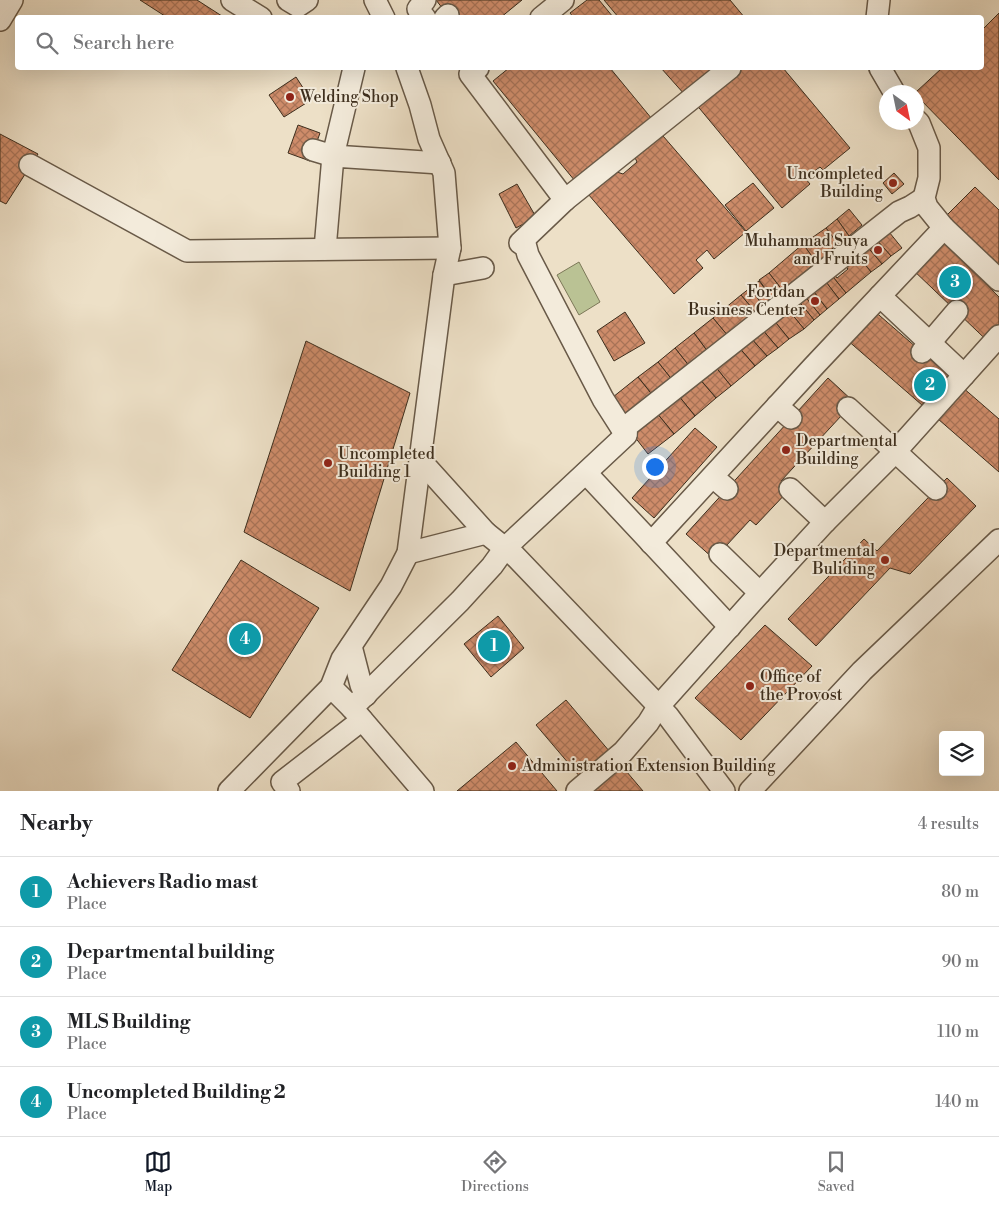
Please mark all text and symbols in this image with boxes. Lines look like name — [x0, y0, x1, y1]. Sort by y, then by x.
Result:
search box — [15, 15, 984, 70]
icon: search — [33, 29, 61, 57]
text: Search here — [73, 31, 174, 55]
north arrow — [879, 85, 924, 130]
place label: Welding Shop — [299, 87, 399, 107]
marker: Welding Shop — [284, 91, 296, 103]
place label: Uncompleted Building — [786, 164, 884, 202]
marker: Uncompleted Building — [887, 177, 899, 189]
place label: Muhammad Suya and Fruits — [744, 231, 869, 269]
marker: Muhammad Suya and Fruits — [872, 244, 884, 256]
pin: 3 — [939, 263, 971, 301]
place label: Fortdan Business Center — [687, 282, 805, 320]
marker: Fortdan Business Center — [809, 295, 821, 307]
pin: 2 — [914, 366, 946, 404]
place label: Departmental Building — [795, 431, 898, 469]
place label: Uncompleted Building 1 — [337, 444, 435, 482]
marker: Departmental Building — [780, 444, 792, 456]
your location — [642, 454, 668, 480]
marker: Uncompleted Building 1 — [322, 457, 334, 469]
place label: Departmental Buliding — [774, 541, 876, 579]
marker: Departmental Buliding — [879, 554, 891, 566]
pin: 4 — [229, 620, 261, 658]
pin: 1 — [478, 627, 510, 665]
place label: Office of the Provost — [760, 667, 843, 705]
marker: Office of the Provost — [744, 680, 756, 692]
map controls — [939, 731, 984, 776]
button: layers — [939, 731, 984, 776]
place label: Administration Extension Building — [521, 756, 776, 776]
marker: Administration Extension Building — [506, 760, 518, 772]
text: Nearby — [20, 811, 93, 837]
text: 4 results — [918, 814, 979, 834]
text: Achievers Radio mast — [67, 870, 258, 894]
text: 1 — [32, 882, 40, 902]
text: 80 m — [941, 882, 979, 902]
text: Place — [67, 894, 107, 914]
text: Departmental building — [67, 940, 274, 964]
text: 2 — [31, 952, 41, 972]
text: 90 m — [941, 952, 979, 972]
text: Place — [67, 964, 107, 984]
text: MLS Building — [67, 1010, 190, 1034]
text: 3 — [31, 1022, 41, 1042]
text: 110 m — [937, 1022, 979, 1042]
text: Place — [67, 1034, 107, 1054]
text: Uncompleted Building 2 — [67, 1080, 286, 1104]
text: 4 — [31, 1092, 41, 1112]
text: 140 m — [935, 1092, 979, 1112]
text: Place — [67, 1104, 107, 1124]
tab: Map — [144, 1148, 172, 1196]
tab: Directions — [461, 1148, 529, 1196]
tab: Saved — [818, 1148, 855, 1196]

